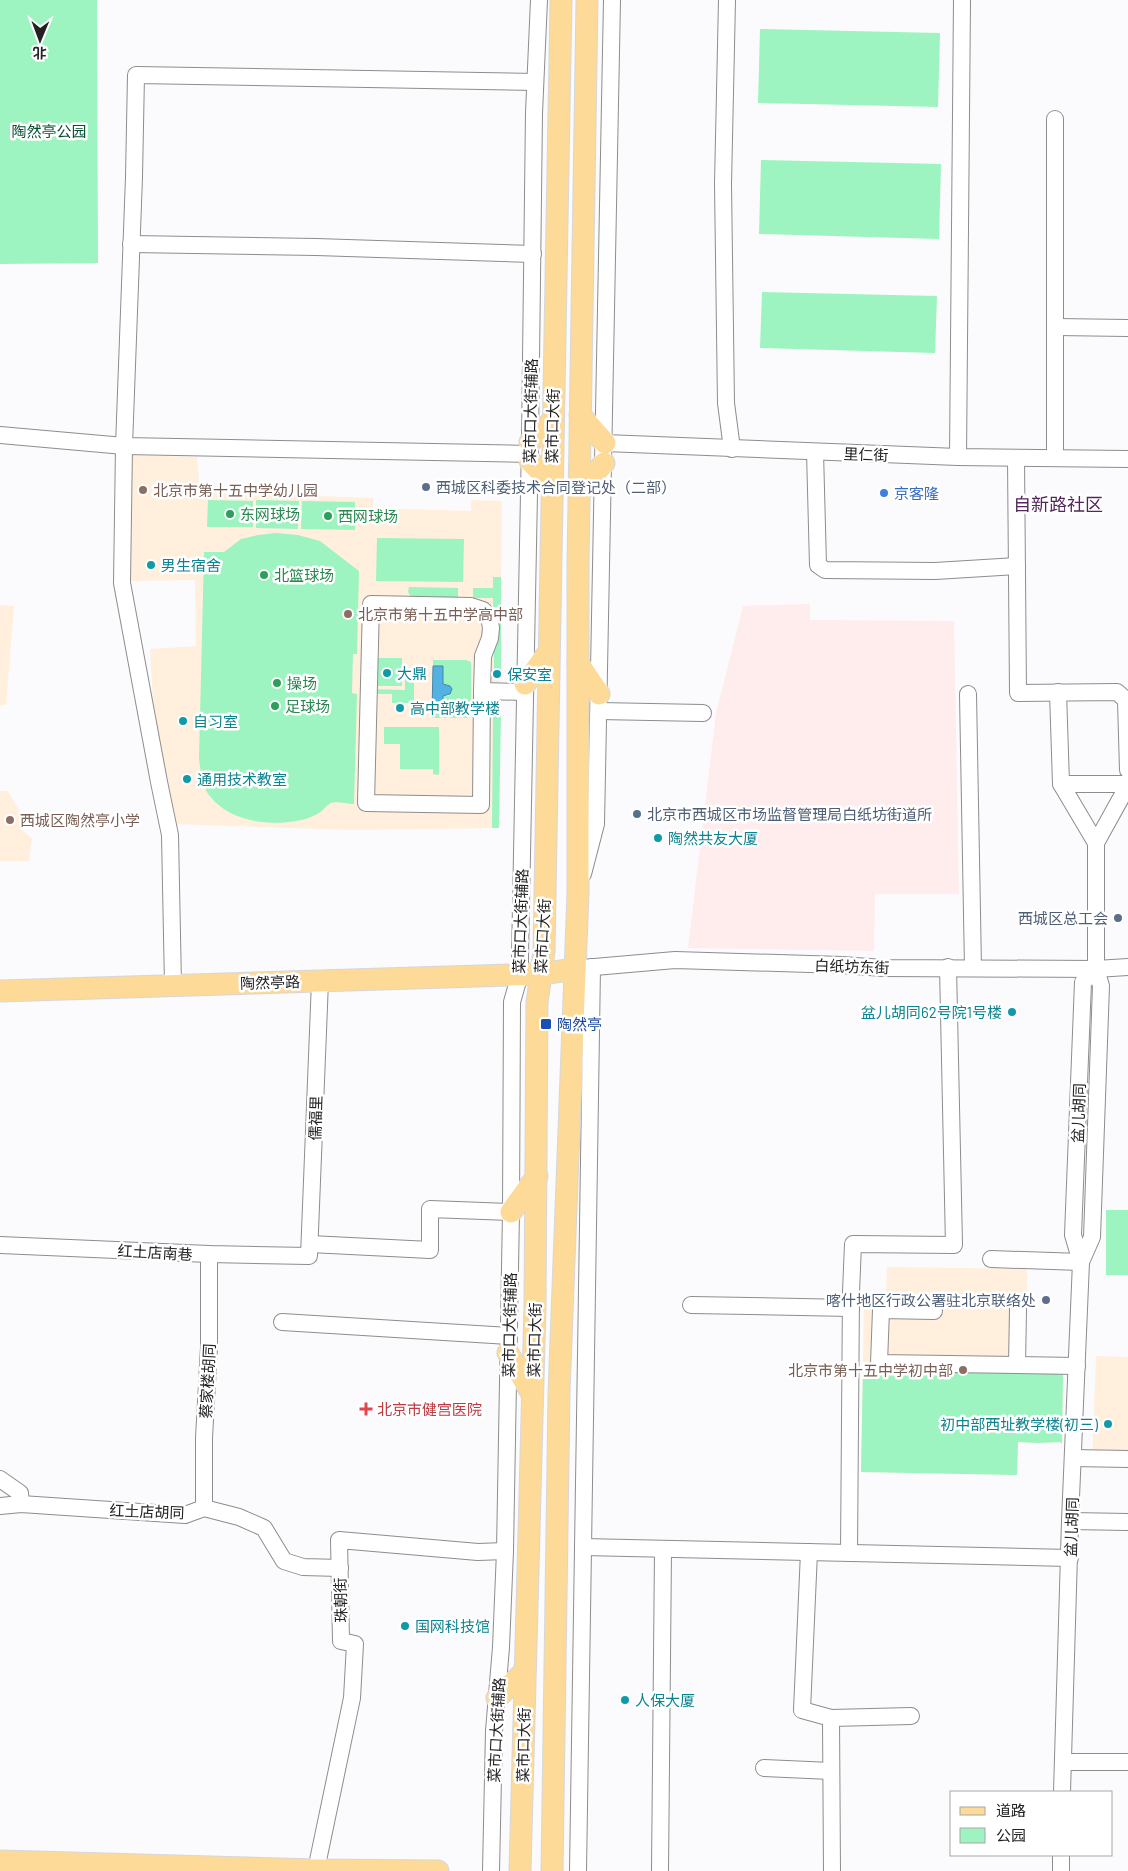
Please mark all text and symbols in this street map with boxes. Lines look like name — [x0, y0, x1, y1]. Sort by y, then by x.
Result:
north arrow — [15, 15, 65, 65]
text: 北 — [33, 45, 47, 62]
park label: 陶然亭公园 — [11, 122, 87, 140]
street label: 菜市口大街辅路 — [520, 358, 540, 464]
street label: 菜市口大街 — [542, 388, 562, 464]
street label: 里仁街 — [843, 444, 889, 464]
place label: 西城区科委技术合同登记处（二部） — [436, 478, 676, 496]
place label: 北京市第十五中学幼儿园 — [153, 481, 318, 499]
marker: 西城区科委技术合同登记处（二部） — [420, 481, 432, 493]
marker: 北京市第十五中学幼儿园 — [137, 484, 149, 496]
place label: 京客隆 — [894, 484, 939, 502]
marker: 京客隆 — [878, 487, 890, 499]
district label: 自新路社区 — [1013, 493, 1103, 515]
place label: 东网球场 — [240, 505, 300, 523]
place label: 西网球场 — [338, 507, 398, 525]
marker: 东网球场 — [224, 508, 236, 520]
marker: 西网球场 — [322, 510, 334, 522]
place label: 男生宿舍 — [161, 556, 221, 574]
marker: 男生宿舍 — [145, 559, 157, 571]
place label: 北篮球场 — [274, 566, 334, 584]
marker: 北篮球场 — [258, 569, 270, 581]
place label: 北京市第十五中学高中部 — [358, 605, 523, 623]
marker: 北京市第十五中学高中部 — [342, 608, 354, 620]
place label: 大鼎 — [397, 664, 427, 682]
place label: 保安室 — [507, 665, 552, 683]
marker: 大鼎 — [381, 667, 393, 679]
marker: 保安室 — [491, 668, 503, 680]
place label: 操场 — [287, 674, 317, 692]
marker: 操场 — [271, 677, 283, 689]
place label: 足球场 — [285, 697, 330, 715]
place label: 高中部教学楼 — [410, 699, 500, 717]
marker: 足球场 — [269, 700, 281, 712]
marker: 高中部教学楼 — [394, 702, 406, 714]
place label: 自习室 — [193, 712, 238, 730]
marker: 自习室 — [177, 715, 189, 727]
place label: 通用技术教室 — [197, 770, 287, 788]
marker: 通用技术教室 — [181, 773, 193, 785]
place label: 北京市西城区市场监督管理局白纸坊街道所 — [647, 805, 932, 823]
marker: 北京市西城区市场监督管理局白纸坊街道所 — [631, 808, 643, 820]
place label: 西城区陶然亭小学 — [20, 811, 140, 829]
marker: 西城区陶然亭小学 — [4, 814, 16, 826]
place label: 陶然共友大厦 — [668, 829, 758, 847]
marker: 陶然共友大厦 — [652, 832, 664, 844]
street label: 菜市口大街辅路 — [509, 868, 531, 974]
street label: 菜市口大街 — [531, 898, 553, 974]
place label: 西城区总工会 — [1018, 909, 1108, 927]
marker: 西城区总工会 — [1112, 912, 1124, 924]
street label: 白纸坊东街 — [814, 956, 890, 976]
street label: 陶然亭路 — [240, 972, 300, 992]
place label: 盆儿胡同62号院1号楼 — [861, 1003, 1002, 1021]
marker: 盆儿胡同62号院1号楼 — [1006, 1006, 1018, 1018]
place label: 陶然亭 — [557, 1015, 602, 1033]
marker: 陶然亭 — [539, 1017, 553, 1031]
street label: 盆儿胡同 — [1068, 1083, 1088, 1143]
street label: 儒福里 — [305, 1095, 325, 1141]
street label: 红土店南巷 — [117, 1241, 193, 1263]
street label: 菜市口大街辅路 — [499, 1272, 519, 1378]
place label: 喀什地区行政公署驻北京联络处 — [826, 1291, 1036, 1309]
marker: 喀什地区行政公署驻北京联络处 — [1040, 1294, 1052, 1306]
street label: 菜市口大街 — [524, 1302, 544, 1378]
street label: 蔡家楼胡同 — [196, 1343, 218, 1419]
place label: 北京市第十五中学初中部 — [788, 1361, 953, 1379]
marker: 北京市第十五中学初中部 — [957, 1364, 969, 1376]
place label: 北京市健宫医院 — [377, 1400, 482, 1418]
marker: 北京市健宫医院 — [359, 1402, 373, 1416]
place label: 初中部西址教学楼(初三) — [940, 1415, 1098, 1433]
marker: 初中部西址教学楼(初三) — [1102, 1418, 1114, 1430]
street label: 盆儿胡同 — [1061, 1497, 1081, 1557]
street label: 红土店胡同 — [109, 1501, 185, 1521]
street label: 珠朝街 — [331, 1577, 349, 1623]
place label: 国网科技馆 — [415, 1617, 490, 1635]
marker: 国网科技馆 — [399, 1620, 411, 1632]
street label: 菜市口大街辅路 — [484, 1677, 508, 1783]
place label: 人保大厦 — [635, 1691, 695, 1709]
marker: 人保大厦 — [619, 1694, 631, 1706]
street label: 菜市口大街 — [513, 1707, 533, 1783]
legend — [950, 1791, 1113, 1856]
text: 道路 — [996, 1801, 1026, 1819]
text: 公园 — [996, 1826, 1026, 1844]

